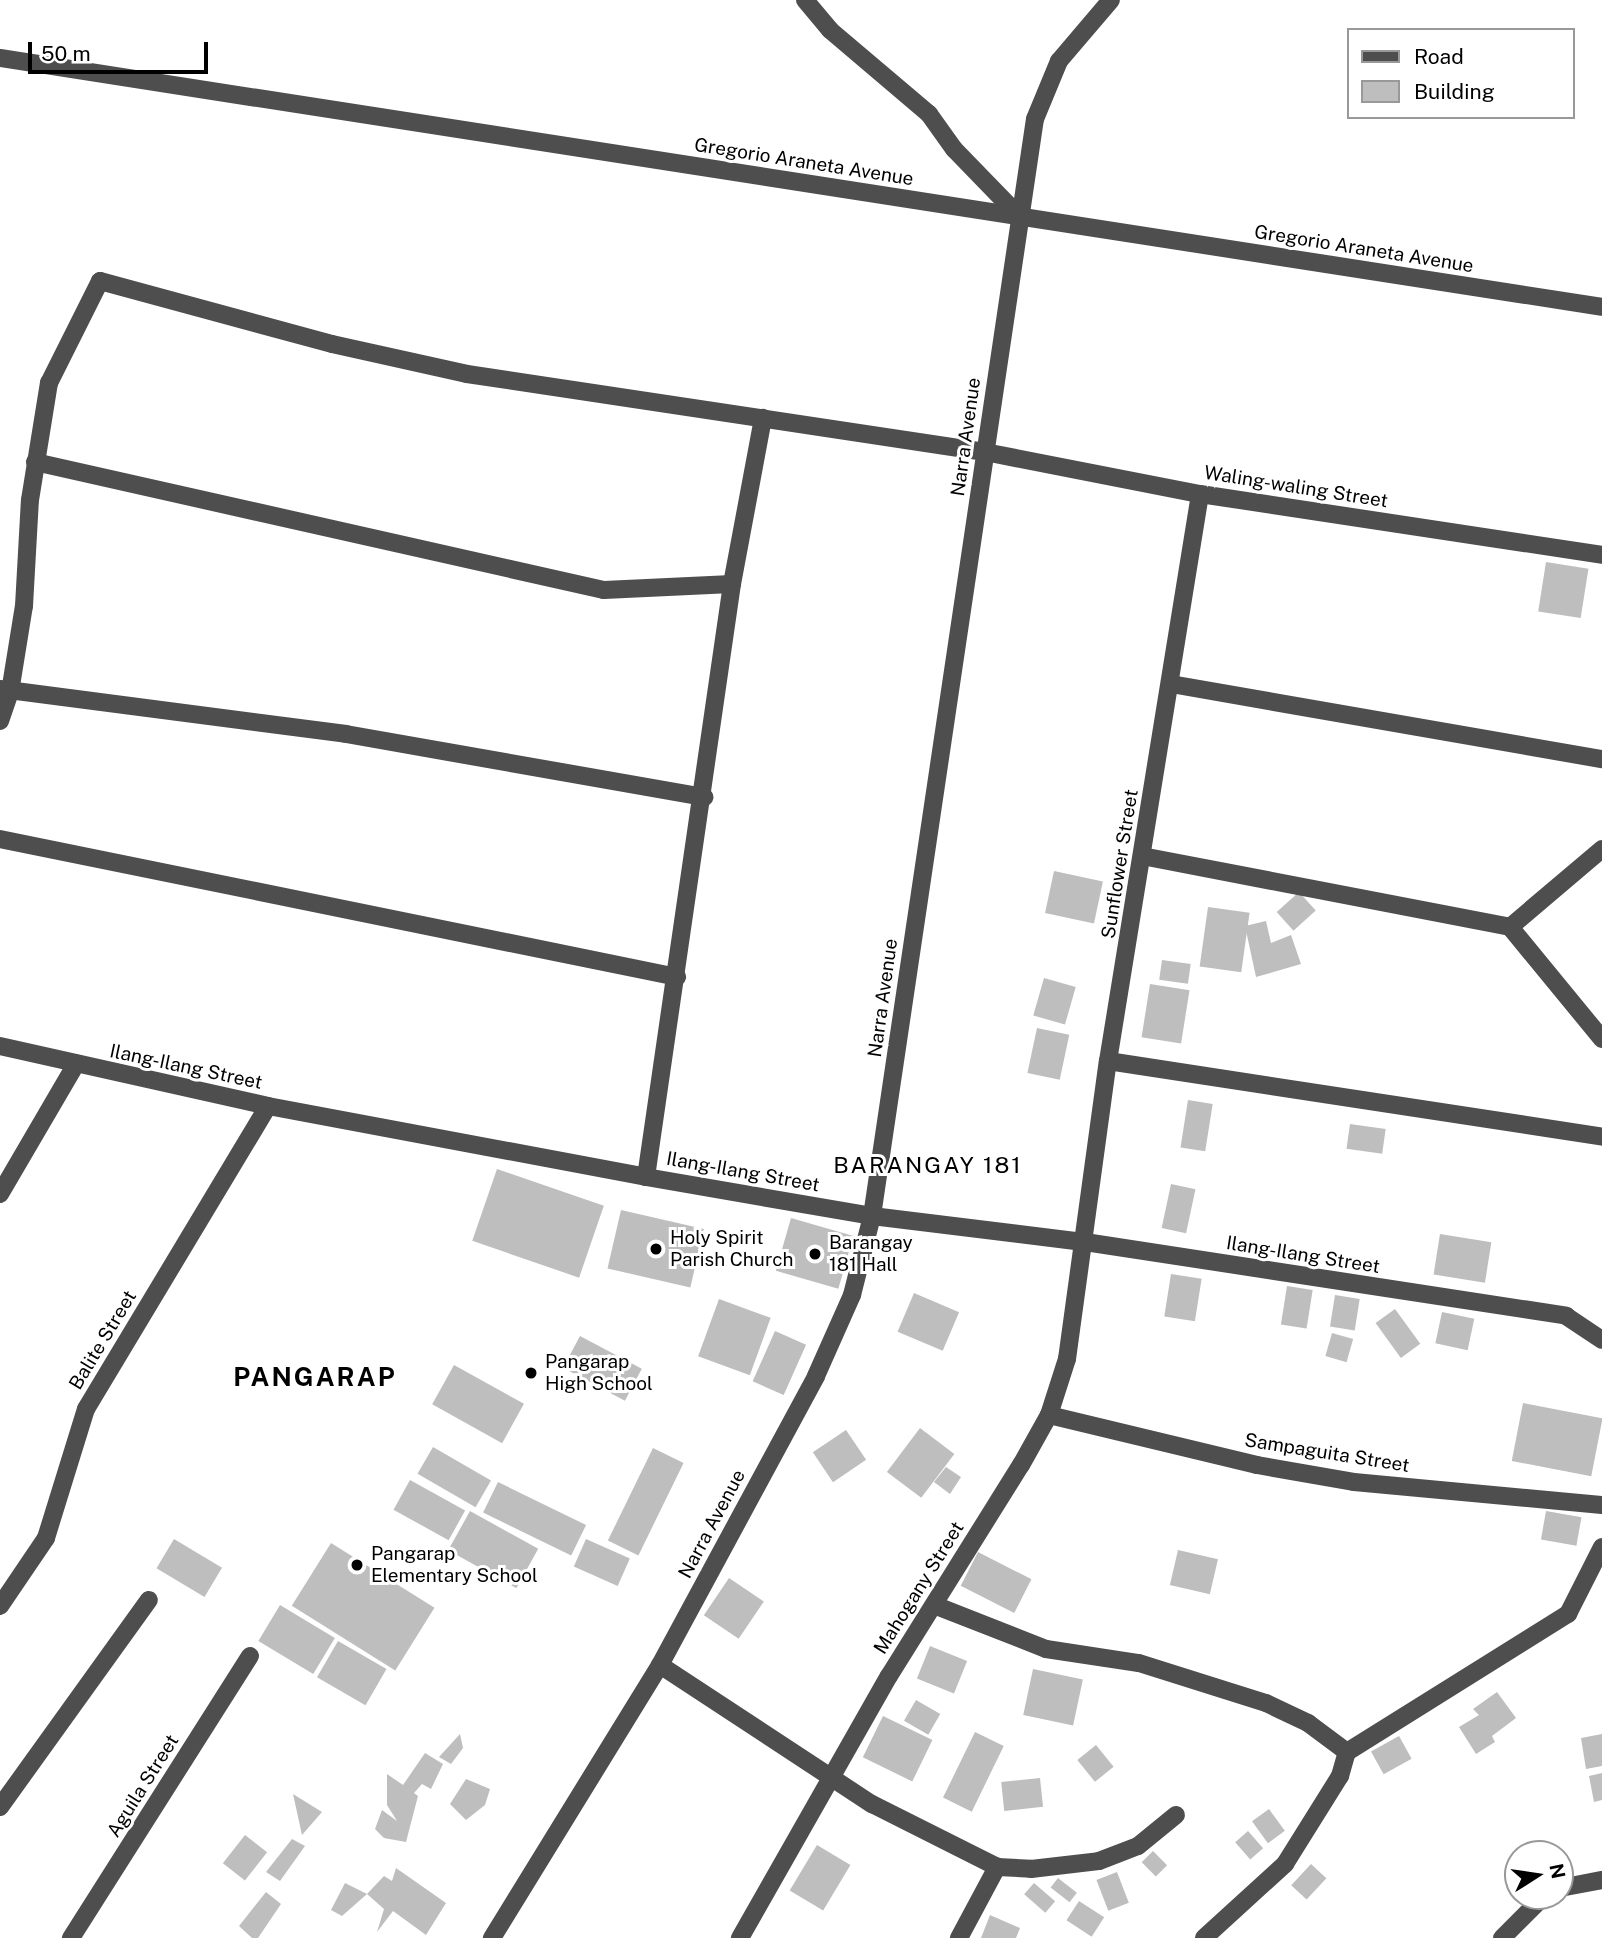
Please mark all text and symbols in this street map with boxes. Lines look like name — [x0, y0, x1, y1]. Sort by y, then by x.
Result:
scale bar — [32, 28, 212, 72]
legend — [1346, 28, 1574, 119]
text: 50 m — [41, 41, 91, 66]
text: Road — [1414, 44, 1464, 69]
text: Building — [1414, 79, 1495, 104]
street label: Gregorio Araneta Avenue — [693, 133, 915, 191]
street label: Gregorio Araneta Avenue — [1253, 220, 1475, 278]
street label: Narra Avenue — [946, 376, 986, 498]
street label: Waling-waling Street — [1203, 461, 1389, 513]
street label: Sunflower Street — [1097, 788, 1143, 940]
street label: Narra Avenue — [863, 937, 903, 1059]
street label: Ilang-Ilang Street — [108, 1040, 264, 1094]
street label: Ilang-Ilang Street — [665, 1147, 821, 1197]
district label: BARANGAY 181 — [835, 1151, 1021, 1179]
place label: Holy Spirit Parish Church — [670, 1227, 793, 1271]
place label: Barangay 181 Hall — [829, 1232, 913, 1276]
street label: Ilang-Ilang Street — [1225, 1232, 1381, 1278]
marker: Holy Spirit Parish Church — [648, 1241, 664, 1257]
marker: Barangay 181 Hall — [807, 1246, 823, 1262]
street label: Balite Street — [64, 1286, 142, 1394]
place label: Pangarap High School — [545, 1351, 653, 1395]
district label: PANGARAP — [234, 1361, 396, 1393]
marker: Pangarap High School — [523, 1365, 539, 1381]
street label: Sampaguita Street — [1243, 1429, 1411, 1477]
street label: Narra Avenue — [674, 1466, 750, 1582]
street label: Mahogany Street — [869, 1518, 969, 1658]
place label: Pangarap Elementary School — [371, 1543, 538, 1587]
marker: Pangarap Elementary School — [349, 1557, 365, 1573]
street label: Aguila Street — [102, 1730, 184, 1842]
north arrow — [1504, 1840, 1574, 1910]
text: N — [1545, 1861, 1570, 1881]

